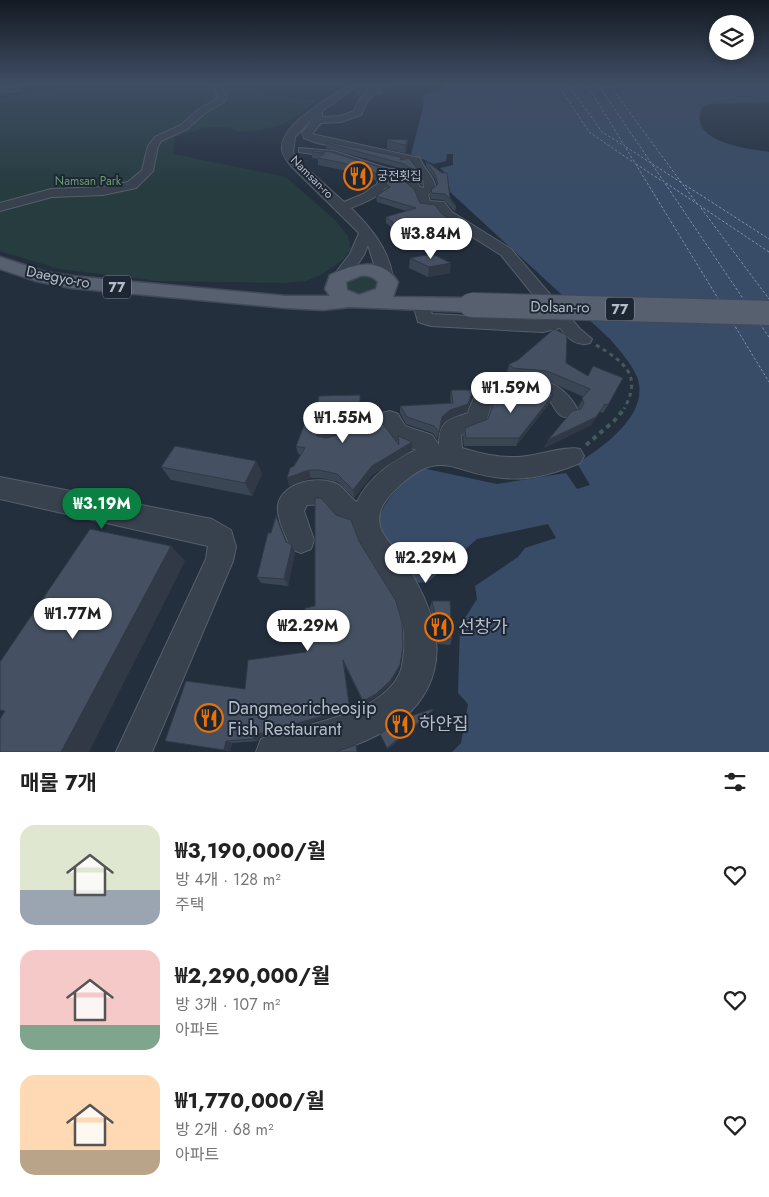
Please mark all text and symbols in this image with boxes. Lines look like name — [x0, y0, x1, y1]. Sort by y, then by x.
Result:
map controls — [709, 15, 754, 60]
button: layers — [709, 15, 754, 60]
street label: Namsan-ro — [286, 151, 338, 203]
restaurant icon: 궁전횟집 — [343, 161, 373, 191]
place label: 궁전횟집 — [377, 167, 421, 185]
park label: Namsan Park — [55, 172, 122, 190]
pin: ₩3.84M — [390, 218, 472, 260]
text: ₩3.84M — [401, 222, 461, 245]
street label: Daegyo-ro — [24, 260, 92, 294]
road number: 77 — [103, 276, 131, 298]
street label: Dolsan-ro — [530, 295, 590, 319]
road number: 77 — [606, 298, 634, 320]
pin: ₩1.59M — [470, 372, 552, 414]
text: ₩1.59M — [482, 376, 540, 399]
pin: ₩1.55M — [302, 402, 384, 444]
text: ₩1.55M — [314, 406, 372, 429]
pin: ₩3.19M — [61, 488, 143, 530]
text: ₩3.19M — [73, 492, 131, 515]
pin: ₩2.29M — [385, 542, 467, 584]
text: ₩2.29M — [396, 546, 456, 569]
pin: ₩1.77M — [32, 598, 114, 640]
text: ₩1.77M — [45, 602, 101, 625]
pin: ₩2.29M — [267, 610, 349, 652]
restaurant icon: 선창가 — [424, 612, 454, 642]
text: ₩2.29M — [278, 614, 338, 637]
place label: 선창가 — [458, 614, 508, 640]
place label: Dangmeoricheosjip Fish Restaurant — [228, 695, 376, 742]
restaurant icon: Dangmeoricheosjip Fish Restaurant — [194, 703, 224, 733]
restaurant icon: 하얀집 — [385, 709, 415, 739]
place label: 하얀집 — [419, 711, 469, 737]
text: 매물 7개 — [20, 768, 97, 798]
icon: filters — [721, 768, 749, 796]
text: ₩3,190,000/월 — [175, 836, 326, 866]
icon: home — [60, 845, 120, 905]
icon: heart — [721, 861, 749, 889]
text: 방 4개 · 128 m² — [175, 868, 281, 891]
text: 주택 — [175, 893, 204, 916]
text: ₩2,290,000/월 — [175, 961, 330, 991]
icon: home — [60, 970, 120, 1030]
icon: heart — [721, 986, 749, 1014]
text: 방 3개 · 107 m² — [175, 993, 280, 1016]
text: 아파트 — [175, 1018, 219, 1041]
text: ₩1,770,000/월 — [175, 1086, 325, 1116]
icon: home — [60, 1095, 120, 1155]
icon: heart — [721, 1111, 749, 1139]
text: 방 2개 · 68 m² — [175, 1118, 274, 1141]
text: 아파트 — [175, 1143, 219, 1166]

